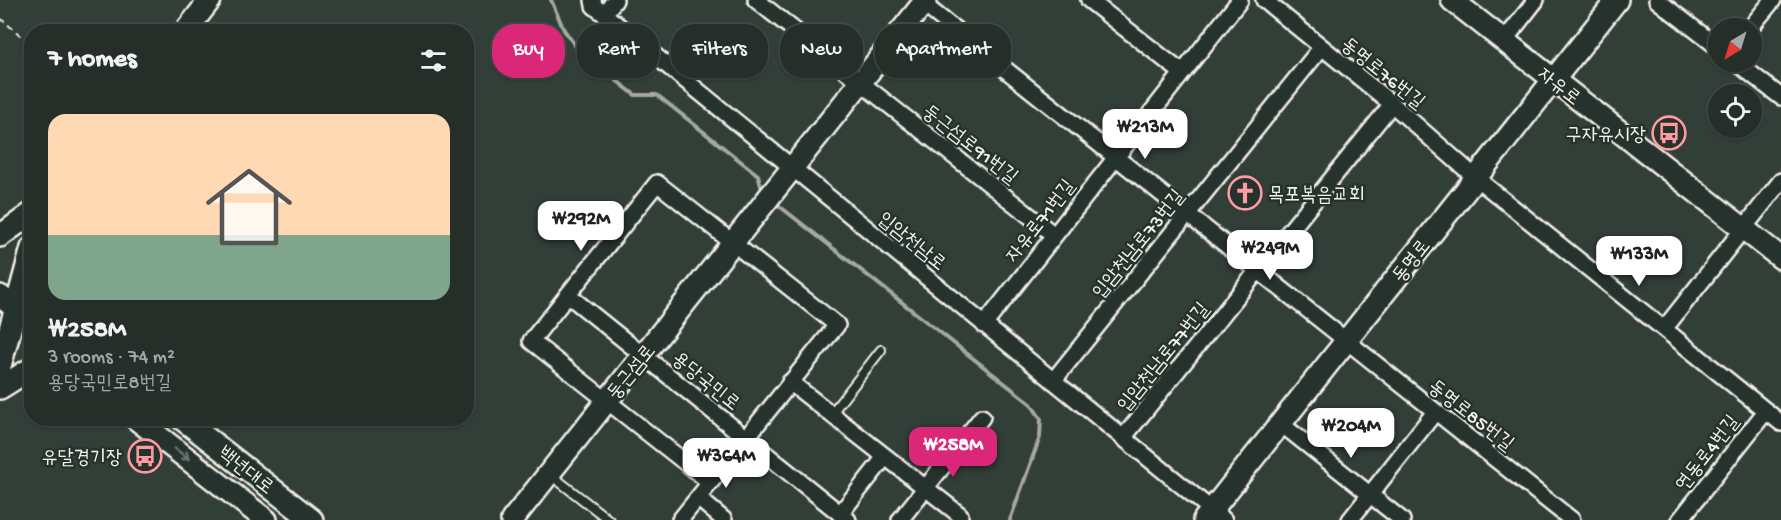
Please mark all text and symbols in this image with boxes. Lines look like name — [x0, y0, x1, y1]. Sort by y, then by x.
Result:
north arrow — [1708, 18, 1762, 72]
map controls — [1708, 18, 1762, 138]
chip: Buy — [492, 24, 565, 78]
chip: Rent — [577, 24, 659, 78]
chip: Filters — [671, 24, 768, 78]
chip: New — [780, 24, 863, 78]
chip: Apartment — [875, 24, 1011, 78]
street label: 동명로76번길 — [1335, 34, 1428, 115]
icon: filters — [417, 44, 450, 77]
text: 7 homes — [48, 45, 137, 76]
street label: 자유로 — [1532, 64, 1584, 112]
button: locate — [1708, 84, 1762, 138]
street label: 둥근섬로91번길 — [917, 101, 1021, 190]
pin: ₩213M — [1103, 109, 1187, 160]
bus stop icon: 구자유시장 — [1651, 115, 1687, 151]
text: ₩213M — [1116, 117, 1174, 140]
place label: 구자유시장 — [1566, 125, 1646, 148]
icon: home — [195, 153, 303, 261]
church icon: 목포복음교회 — [1227, 175, 1263, 211]
street label: 자유로71번길 — [1002, 176, 1081, 268]
place label: 목포복음교회 — [1268, 185, 1365, 208]
street label: 입암천남로73번길 — [1089, 186, 1191, 304]
pin: ₩292M — [539, 201, 623, 252]
street label: 입암천남로 — [872, 208, 949, 277]
text: ₩292M — [552, 209, 610, 232]
pin: ₩249M — [1228, 230, 1312, 281]
street label: 동명로 — [1389, 236, 1437, 288]
pin: ₩133M — [1597, 236, 1681, 287]
text: ₩249M — [1241, 238, 1299, 261]
text: ₩133M — [1610, 244, 1668, 267]
street label: 입암천남로77번길 — [1114, 299, 1216, 417]
text: ₩258M — [48, 316, 126, 347]
street label: 둥근섬로 — [604, 341, 662, 405]
text: 3 rooms · 74 m² — [48, 347, 175, 370]
street label: 용당국민로 — [666, 348, 743, 417]
text: 용당국민로8번길 — [48, 373, 172, 396]
street label: 동명로85번길 — [1423, 376, 1517, 457]
pin: ₩204M — [1309, 408, 1393, 459]
street label: 연동로4번길 — [1672, 412, 1746, 497]
text: ₩204M — [1321, 416, 1381, 439]
pin: ₩258M — [911, 427, 995, 478]
text: ₩258M — [923, 435, 983, 458]
bus stop icon: 유달경기장 — [127, 438, 163, 474]
pin: ₩364M — [684, 438, 768, 489]
street label: 백년대로 — [212, 443, 277, 501]
text: ₩364M — [697, 446, 755, 469]
place label: 유달경기장 — [42, 448, 122, 471]
one-way arrow — [173, 448, 189, 461]

